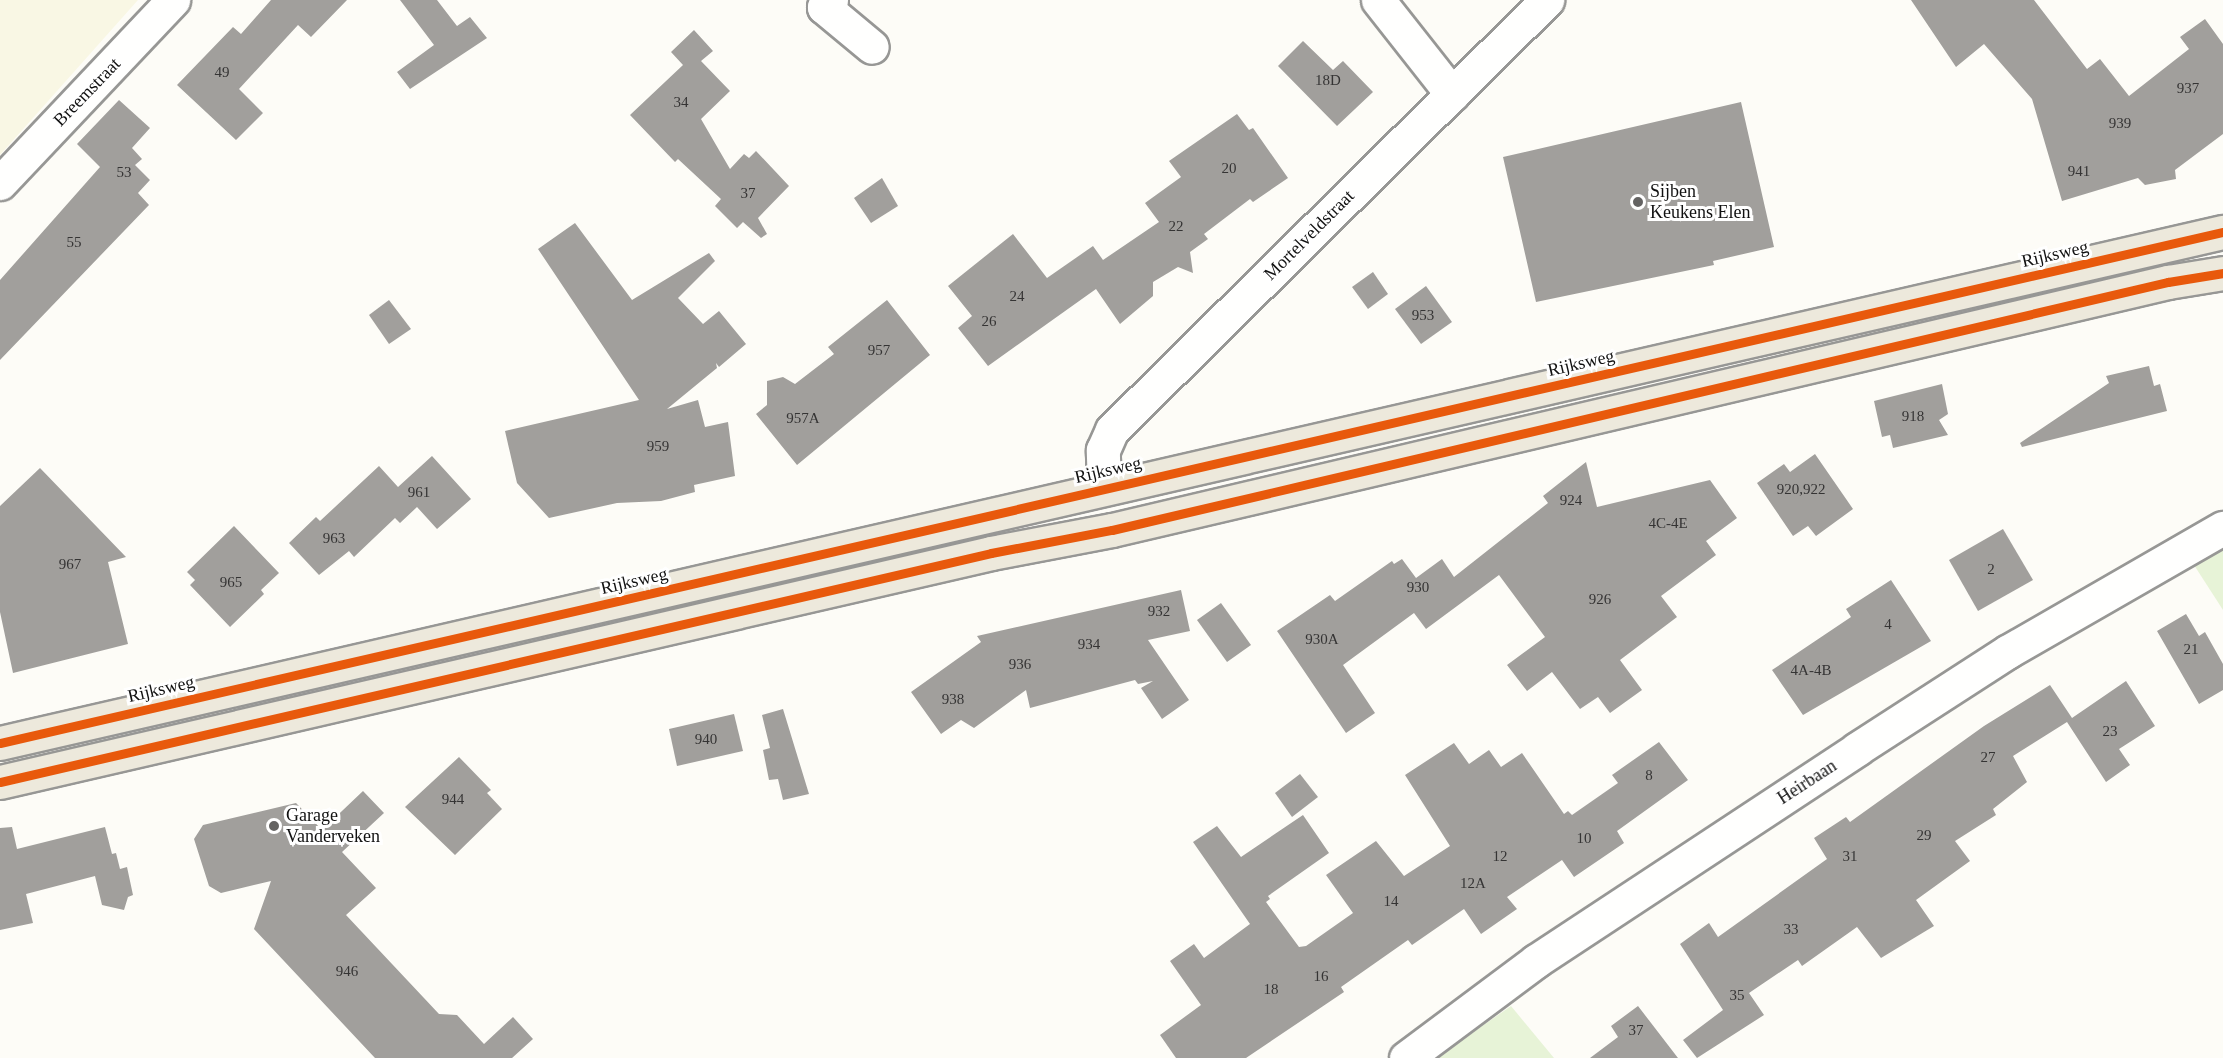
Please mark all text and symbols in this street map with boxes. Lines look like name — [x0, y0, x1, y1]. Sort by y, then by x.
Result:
street label: Breemstraat — [49, 53, 125, 131]
house number: 49 — [214, 64, 230, 82]
house number: 18D — [1315, 72, 1341, 90]
house number: 937 — [2177, 80, 2199, 98]
house number: 34 — [674, 94, 688, 112]
house number: 939 — [2109, 115, 2131, 133]
house number: 20 — [1222, 160, 1236, 178]
house number: 941 — [2068, 163, 2090, 181]
house number: 53 — [116, 164, 132, 182]
place label: Sijben Keukens Elen — [1650, 181, 1750, 224]
house number: 37 — [740, 185, 756, 203]
street label: Mortelveldstraat — [1259, 185, 1359, 285]
marker: Sijben Keukens Elen — [1631, 195, 1645, 209]
house number: 22 — [1168, 218, 1184, 236]
house number: 55 — [66, 234, 82, 252]
street label: Rijksweg — [2019, 236, 2091, 272]
house number: 24 — [1010, 288, 1024, 306]
house number: 953 — [1412, 307, 1434, 325]
house number: 26 — [982, 313, 996, 331]
house number: 957 — [868, 342, 890, 360]
street label: Rijksweg — [1545, 345, 1617, 381]
house number: 918 — [1902, 408, 1924, 426]
house number: 957A — [786, 410, 820, 428]
house number: 959 — [647, 438, 669, 456]
street label: Rijksweg — [1072, 452, 1144, 488]
house number: 920,922 — [1777, 481, 1825, 499]
house number: 961 — [408, 484, 430, 502]
house number: 924 — [1560, 492, 1582, 510]
house number: 4C-4E — [1648, 515, 1688, 533]
house number: 963 — [323, 530, 345, 548]
house number: 967 — [59, 556, 81, 574]
house number: 2 — [1987, 561, 1995, 579]
street label: Rijksweg — [598, 563, 670, 599]
house number: 965 — [220, 574, 242, 592]
house number: 930 — [1407, 579, 1429, 597]
house number: 926 — [1589, 591, 1611, 609]
house number: 932 — [1148, 603, 1170, 621]
house number: 4 — [1884, 616, 1892, 634]
house number: 930A — [1305, 631, 1339, 649]
house number: 934 — [1078, 636, 1100, 654]
house number: 21 — [2184, 641, 2198, 659]
house number: 936 — [1009, 656, 1031, 674]
house number: 4A-4B — [1791, 662, 1831, 680]
street label: Rijksweg — [125, 671, 197, 707]
house number: 938 — [942, 691, 964, 709]
house number: 23 — [2102, 723, 2118, 741]
house number: 940 — [695, 731, 717, 749]
house number: 27 — [1980, 749, 1996, 767]
street label: Heirbaan — [1773, 755, 1841, 809]
house number: 8 — [1645, 767, 1653, 785]
house number: 944 — [442, 791, 464, 809]
place label: Garage Vanderveken — [286, 805, 380, 848]
marker: Garage Vanderveken — [267, 819, 281, 833]
house number: 29 — [1916, 827, 1932, 845]
house number: 10 — [1576, 830, 1592, 848]
house number: 12 — [1492, 848, 1508, 866]
house number: 31 — [1842, 848, 1858, 866]
house number: 12A — [1460, 875, 1486, 893]
house number: 14 — [1384, 893, 1398, 911]
house number: 33 — [1784, 921, 1798, 939]
house number: 946 — [336, 963, 358, 981]
house number: 16 — [1314, 968, 1328, 986]
house number: 18 — [1264, 981, 1278, 999]
house number: 35 — [1730, 987, 1744, 1005]
house number: 37 — [1628, 1022, 1644, 1040]

